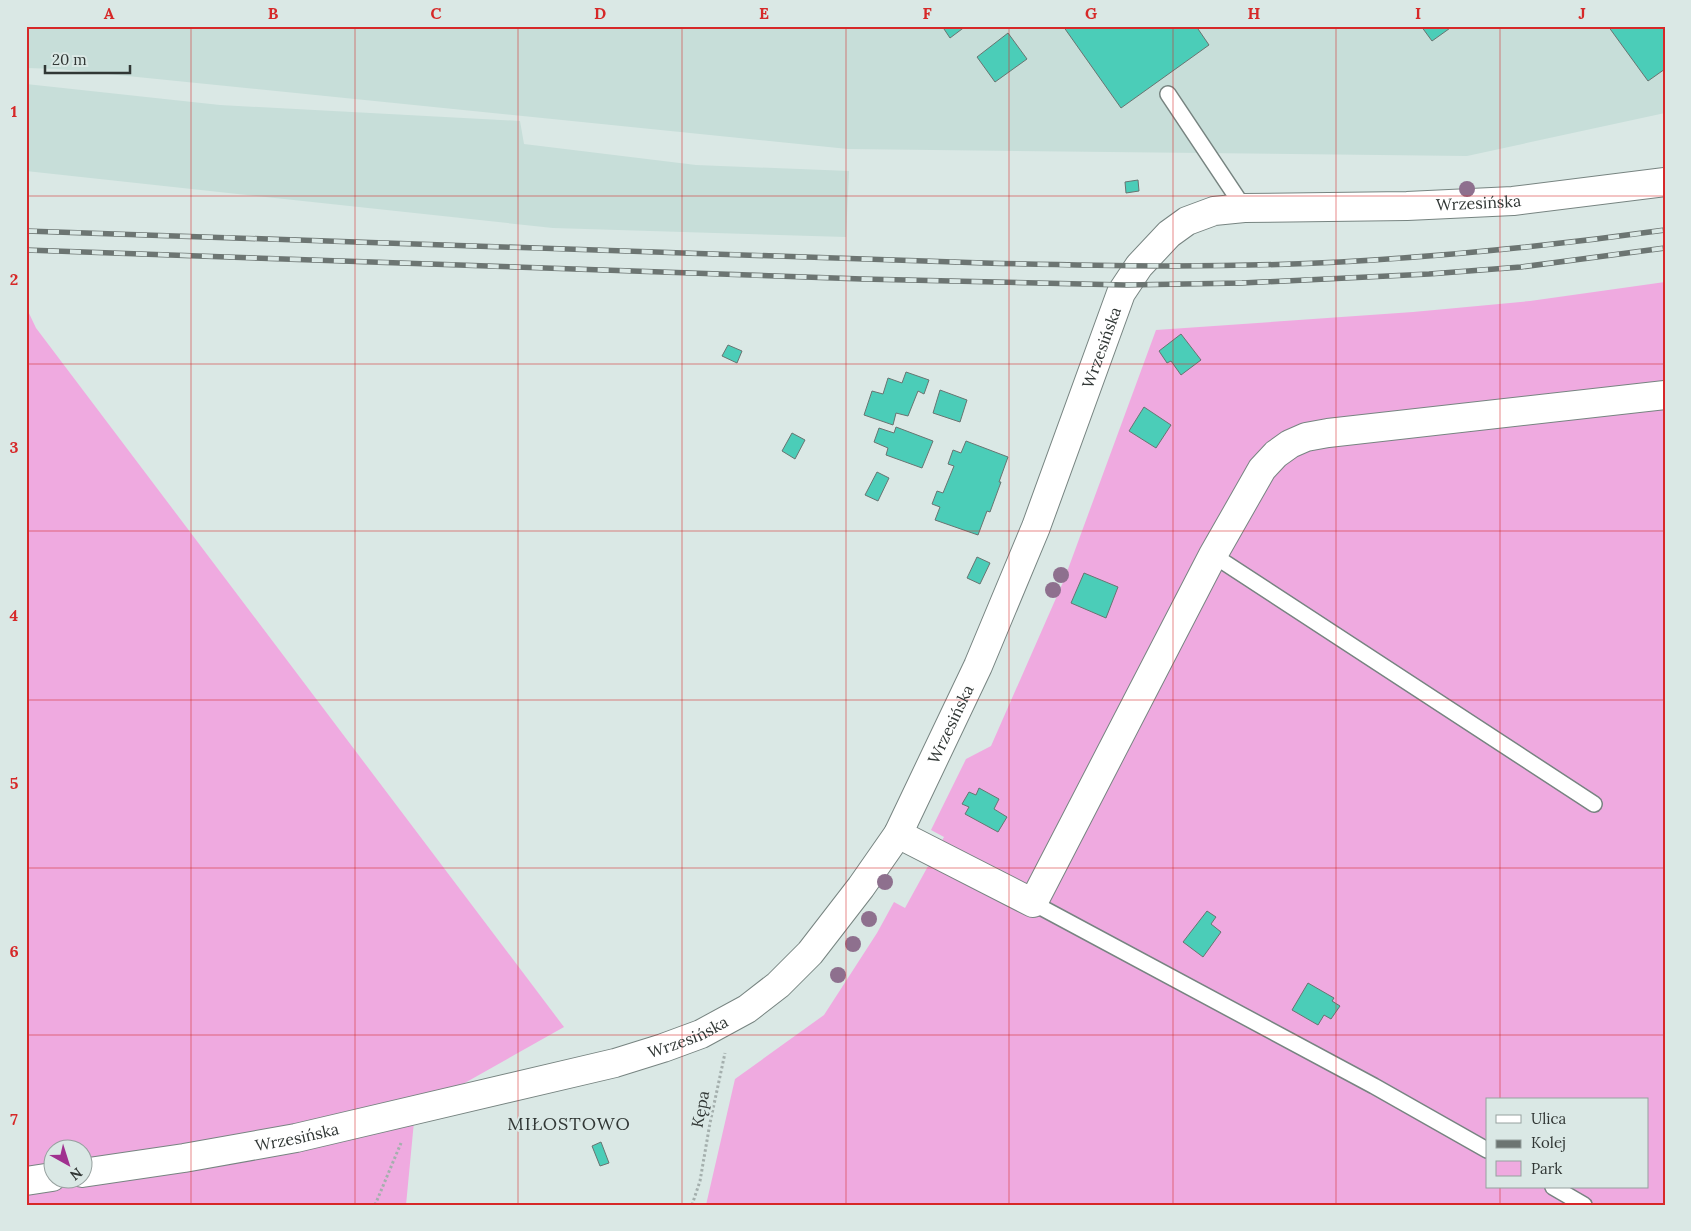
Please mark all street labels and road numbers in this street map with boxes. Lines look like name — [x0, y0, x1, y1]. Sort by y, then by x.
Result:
street label: Wrzesińska — [1436, 190, 1522, 215]
street label: Wrzesińska — [1077, 304, 1125, 391]
street label: Wrzesińska — [923, 681, 978, 767]
street label: Wrzesińska — [645, 1011, 731, 1062]
street label: Kępa — [687, 1089, 713, 1129]
street label: Wrzesińska — [253, 1118, 341, 1155]

